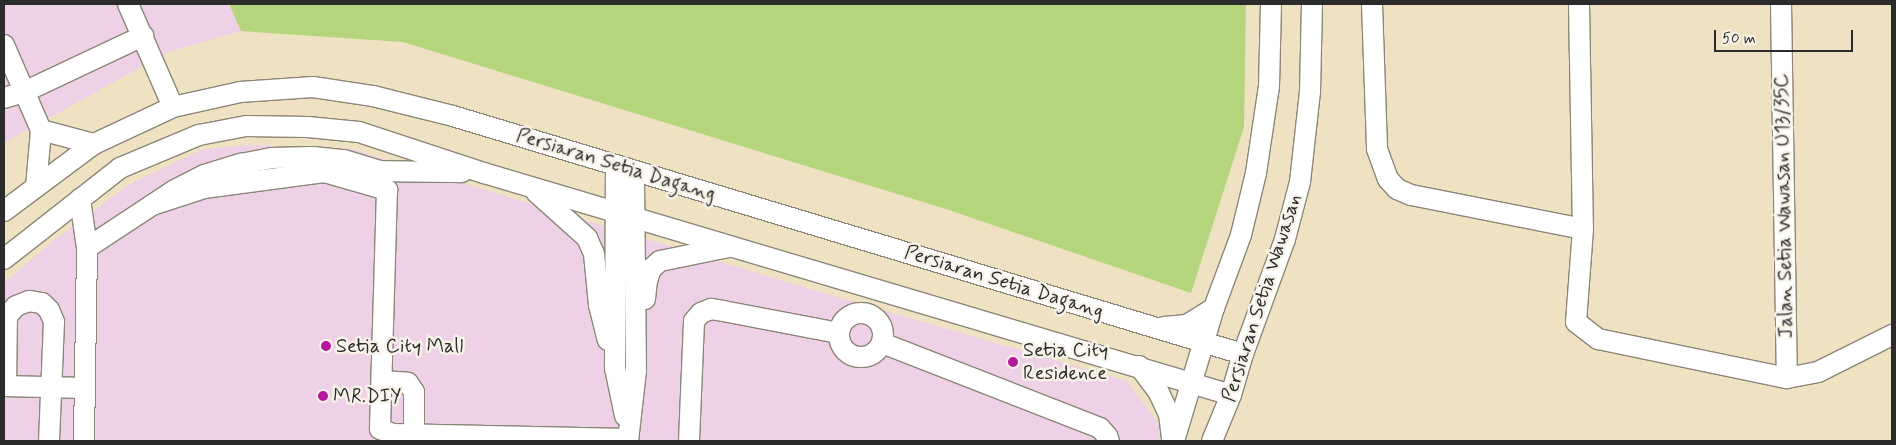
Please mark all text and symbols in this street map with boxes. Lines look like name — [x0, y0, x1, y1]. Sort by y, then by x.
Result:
scale bar — [1716, 20, 1855, 52]
text: 50 m — [1722, 29, 1756, 49]
street label: Jalan Setia Wawasan U13/35C — [1770, 73, 1798, 339]
street label: Persiaran Setia Dagang — [514, 124, 718, 206]
street label: Persiaran Setia Wawasan — [1217, 190, 1307, 406]
street label: Persiaran Setia Dagang — [902, 241, 1106, 323]
place label: Setia City Mall — [336, 334, 463, 358]
place label: Setia City Residence — [1023, 339, 1108, 386]
marker: Setia City Mall — [320, 340, 332, 352]
marker: Setia City Residence — [1007, 356, 1019, 368]
place label: MR.DIY — [333, 384, 401, 408]
marker: MR.DIY — [317, 390, 329, 402]

